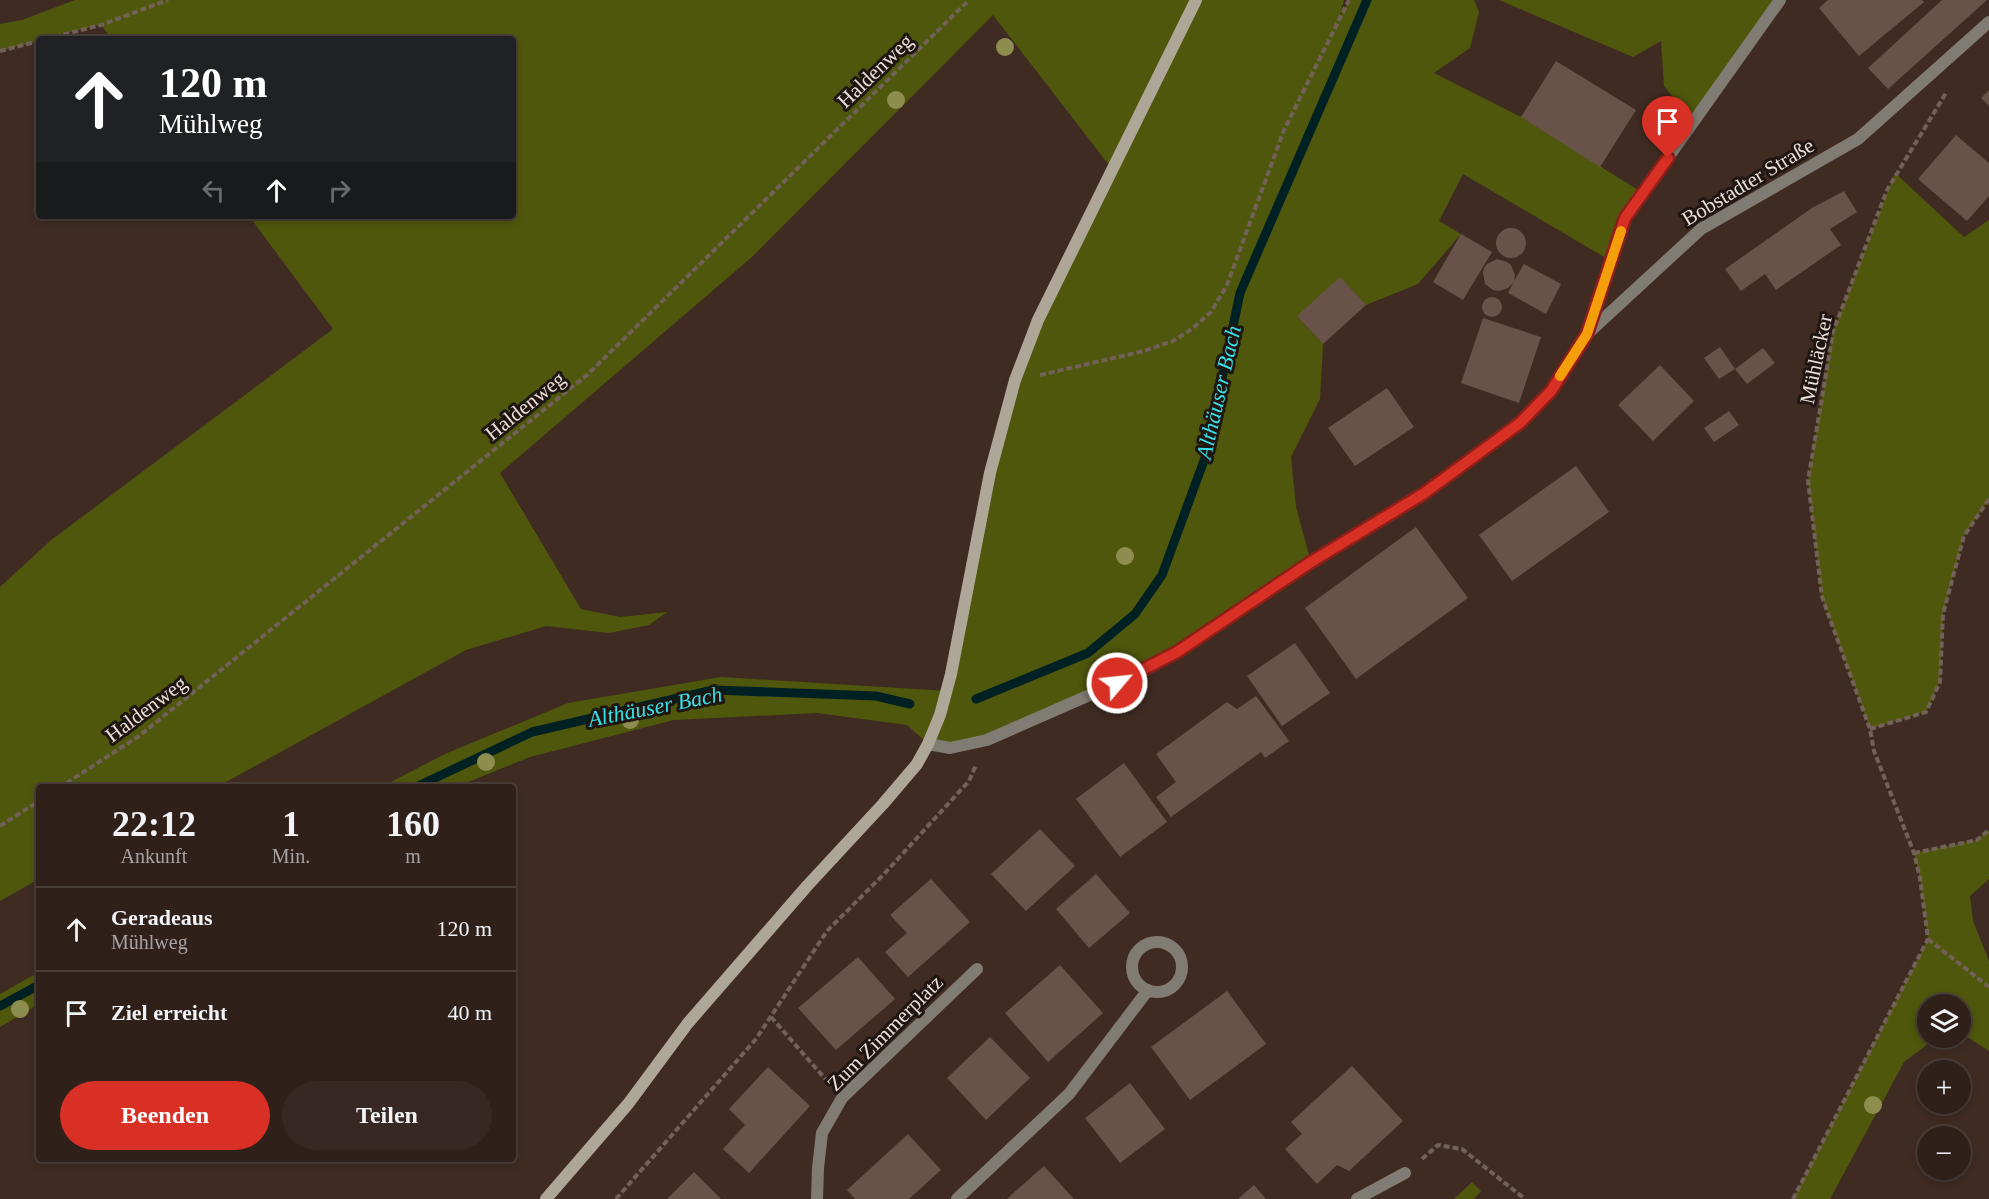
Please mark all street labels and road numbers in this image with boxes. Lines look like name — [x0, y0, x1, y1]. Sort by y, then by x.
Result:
street label: Haldenweg — [832, 29, 918, 113]
street label: Bobstadter Straße — [1678, 133, 1818, 231]
street label: Mühläcker — [1795, 312, 1837, 406]
street label: Haldenweg — [480, 366, 570, 445]
street label: Haldenweg — [101, 670, 192, 747]
street label: Zum Zimmerplatz — [822, 970, 948, 1096]

